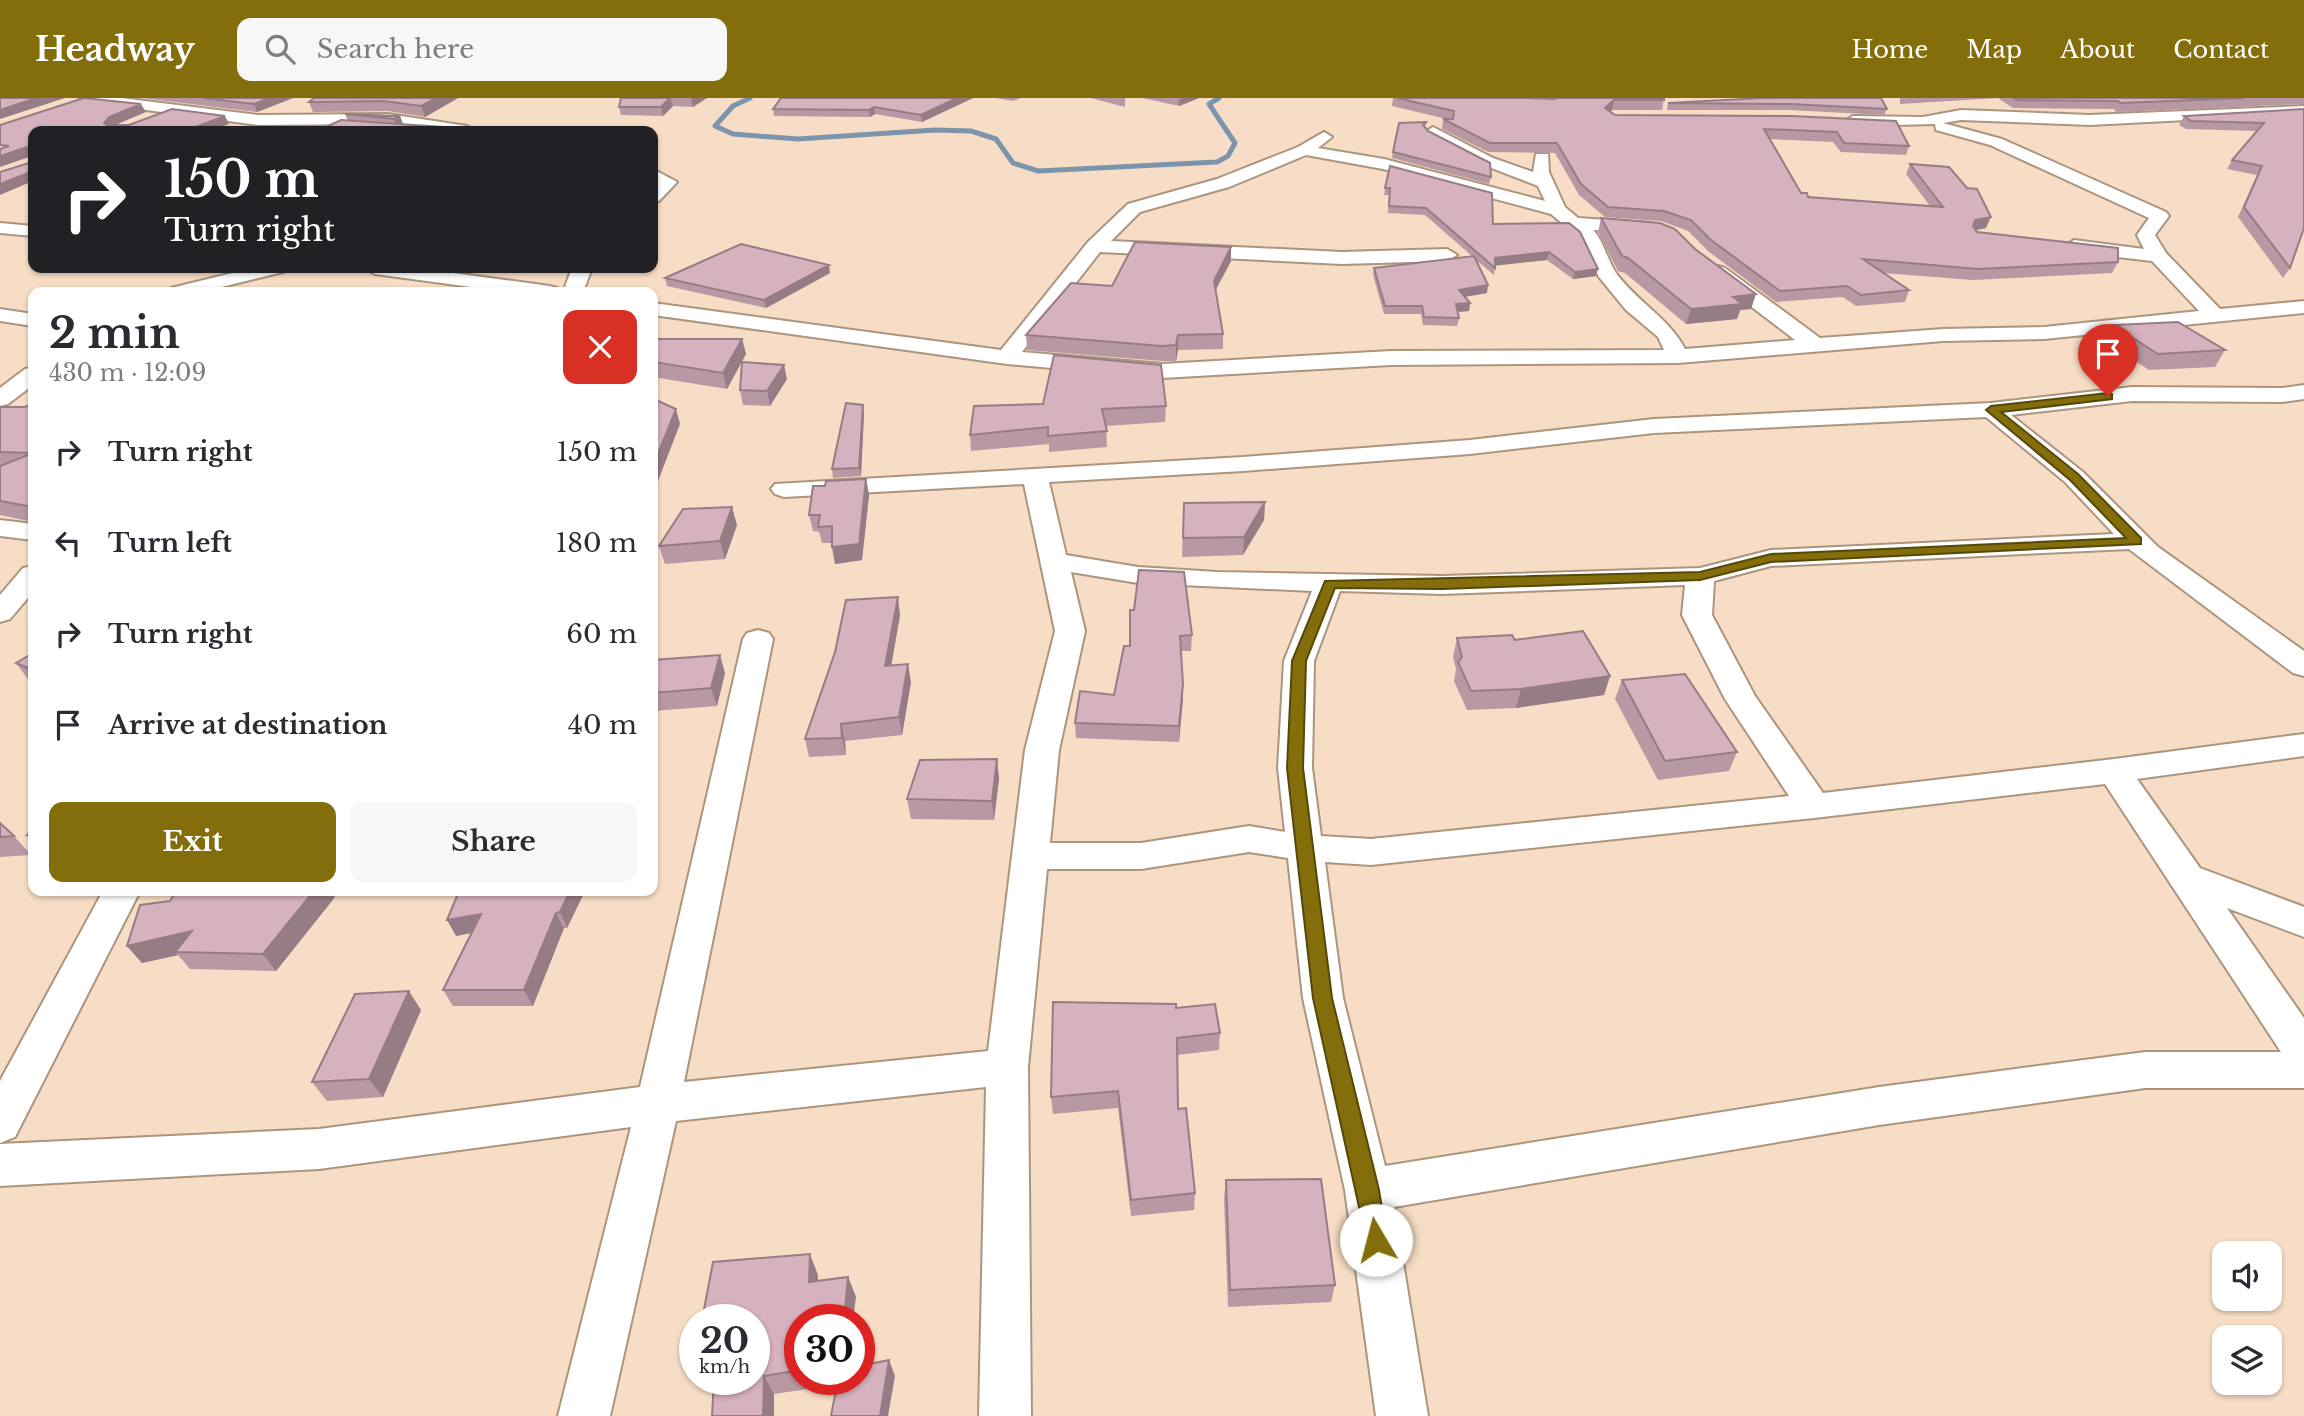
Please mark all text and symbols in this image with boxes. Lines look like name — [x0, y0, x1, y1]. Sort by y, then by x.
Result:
search box — [237, 18, 727, 81]
text: Headway — [35, 29, 195, 70]
icon: search — [261, 30, 299, 68]
text: Search here — [317, 33, 474, 65]
text: Home — [1852, 35, 1928, 64]
text: Map — [1966, 35, 2022, 64]
text: About — [2060, 35, 2135, 64]
text: Contact — [2173, 35, 2269, 64]
text: 150 m — [164, 149, 319, 210]
icon: right — [49, 154, 140, 245]
text: Turn right — [164, 210, 335, 250]
text: 2 min — [49, 307, 180, 359]
button: close — [563, 310, 637, 384]
pin — [2078, 324, 2138, 396]
icon: arrive — [2089, 335, 2127, 373]
text: 430 m · 12:09 — [49, 359, 206, 387]
icon: right — [49, 433, 87, 471]
text: Turn right — [108, 436, 253, 468]
text: 150 m — [557, 436, 637, 468]
icon: left — [49, 524, 87, 562]
text: Turn left — [108, 527, 232, 559]
text: 180 m — [556, 527, 637, 559]
icon: right — [49, 615, 87, 653]
text: Turn right — [108, 618, 253, 650]
text: 60 m — [566, 618, 637, 650]
icon: arrive — [49, 706, 87, 744]
text: Arrive at destination — [108, 709, 388, 741]
text: 40 m — [568, 709, 637, 741]
button: Exit — [49, 802, 336, 882]
button: Share — [350, 802, 637, 882]
position arrow — [1339, 1203, 1413, 1277]
map controls — [2212, 1241, 2282, 1395]
button: sound — [2212, 1241, 2282, 1311]
speed limit sign: 30 — [784, 1304, 875, 1395]
text: 20 — [700, 1319, 749, 1362]
button: layers — [2212, 1325, 2282, 1395]
text: km/h — [699, 1356, 750, 1378]

